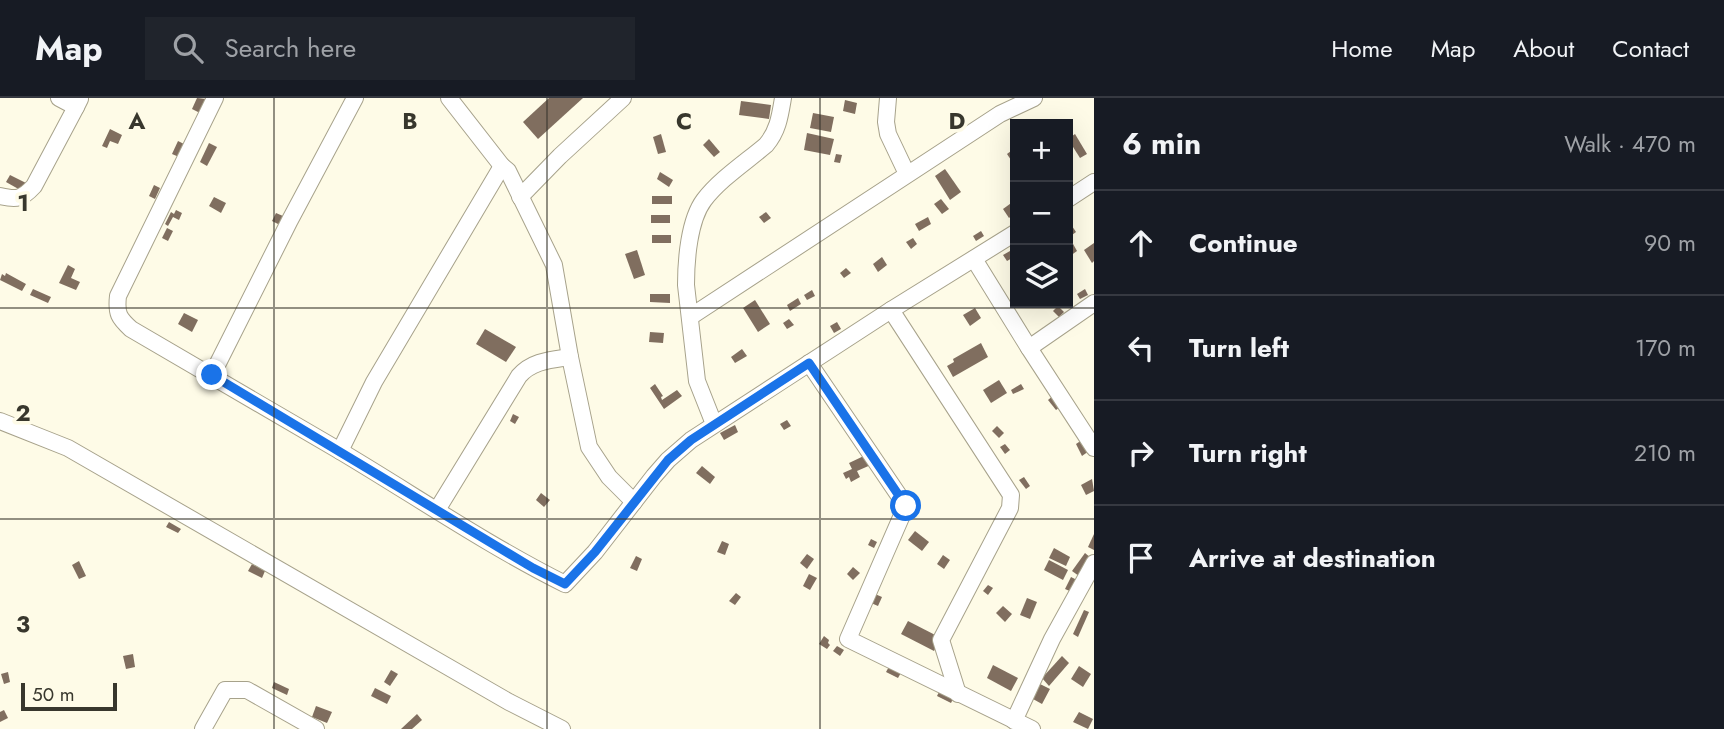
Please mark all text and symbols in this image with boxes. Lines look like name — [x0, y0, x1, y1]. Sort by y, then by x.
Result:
search box — [145, 17, 635, 80]
text: Map — [35, 25, 103, 72]
icon: search — [169, 29, 207, 67]
text: Search here — [225, 29, 356, 67]
text: Home — [1331, 31, 1393, 66]
text: Map — [1431, 31, 1475, 66]
text: About — [1513, 31, 1574, 66]
text: Contact — [1612, 31, 1689, 66]
text: A — [128, 104, 146, 138]
text: B — [402, 104, 418, 138]
text: C — [676, 104, 692, 138]
text: D — [949, 104, 966, 138]
map controls — [1010, 119, 1073, 308]
button: + — [1010, 119, 1073, 182]
text: 6 min — [1122, 122, 1201, 165]
text: Walk · 470 m — [1564, 127, 1696, 161]
button: − — [1010, 182, 1073, 245]
text: 1 — [17, 186, 29, 220]
icon: ahead — [1122, 224, 1160, 262]
text: Continue — [1189, 224, 1298, 262]
text: 90 m — [1644, 226, 1696, 260]
button: layers — [1010, 245, 1073, 308]
icon: left — [1122, 329, 1160, 367]
text: Turn left — [1189, 329, 1289, 367]
text: 170 m — [1635, 331, 1696, 365]
route end — [196, 359, 227, 390]
text: 2 — [15, 396, 31, 430]
icon: right — [1122, 434, 1160, 472]
text: Turn right — [1189, 434, 1307, 472]
text: 210 m — [1634, 436, 1696, 470]
route start — [890, 490, 921, 521]
icon: arrive — [1122, 539, 1160, 577]
text: Arrive at destination — [1189, 539, 1436, 577]
text: 3 — [16, 607, 30, 641]
scale bar — [21, 680, 117, 712]
text: 50 m — [32, 681, 75, 708]

